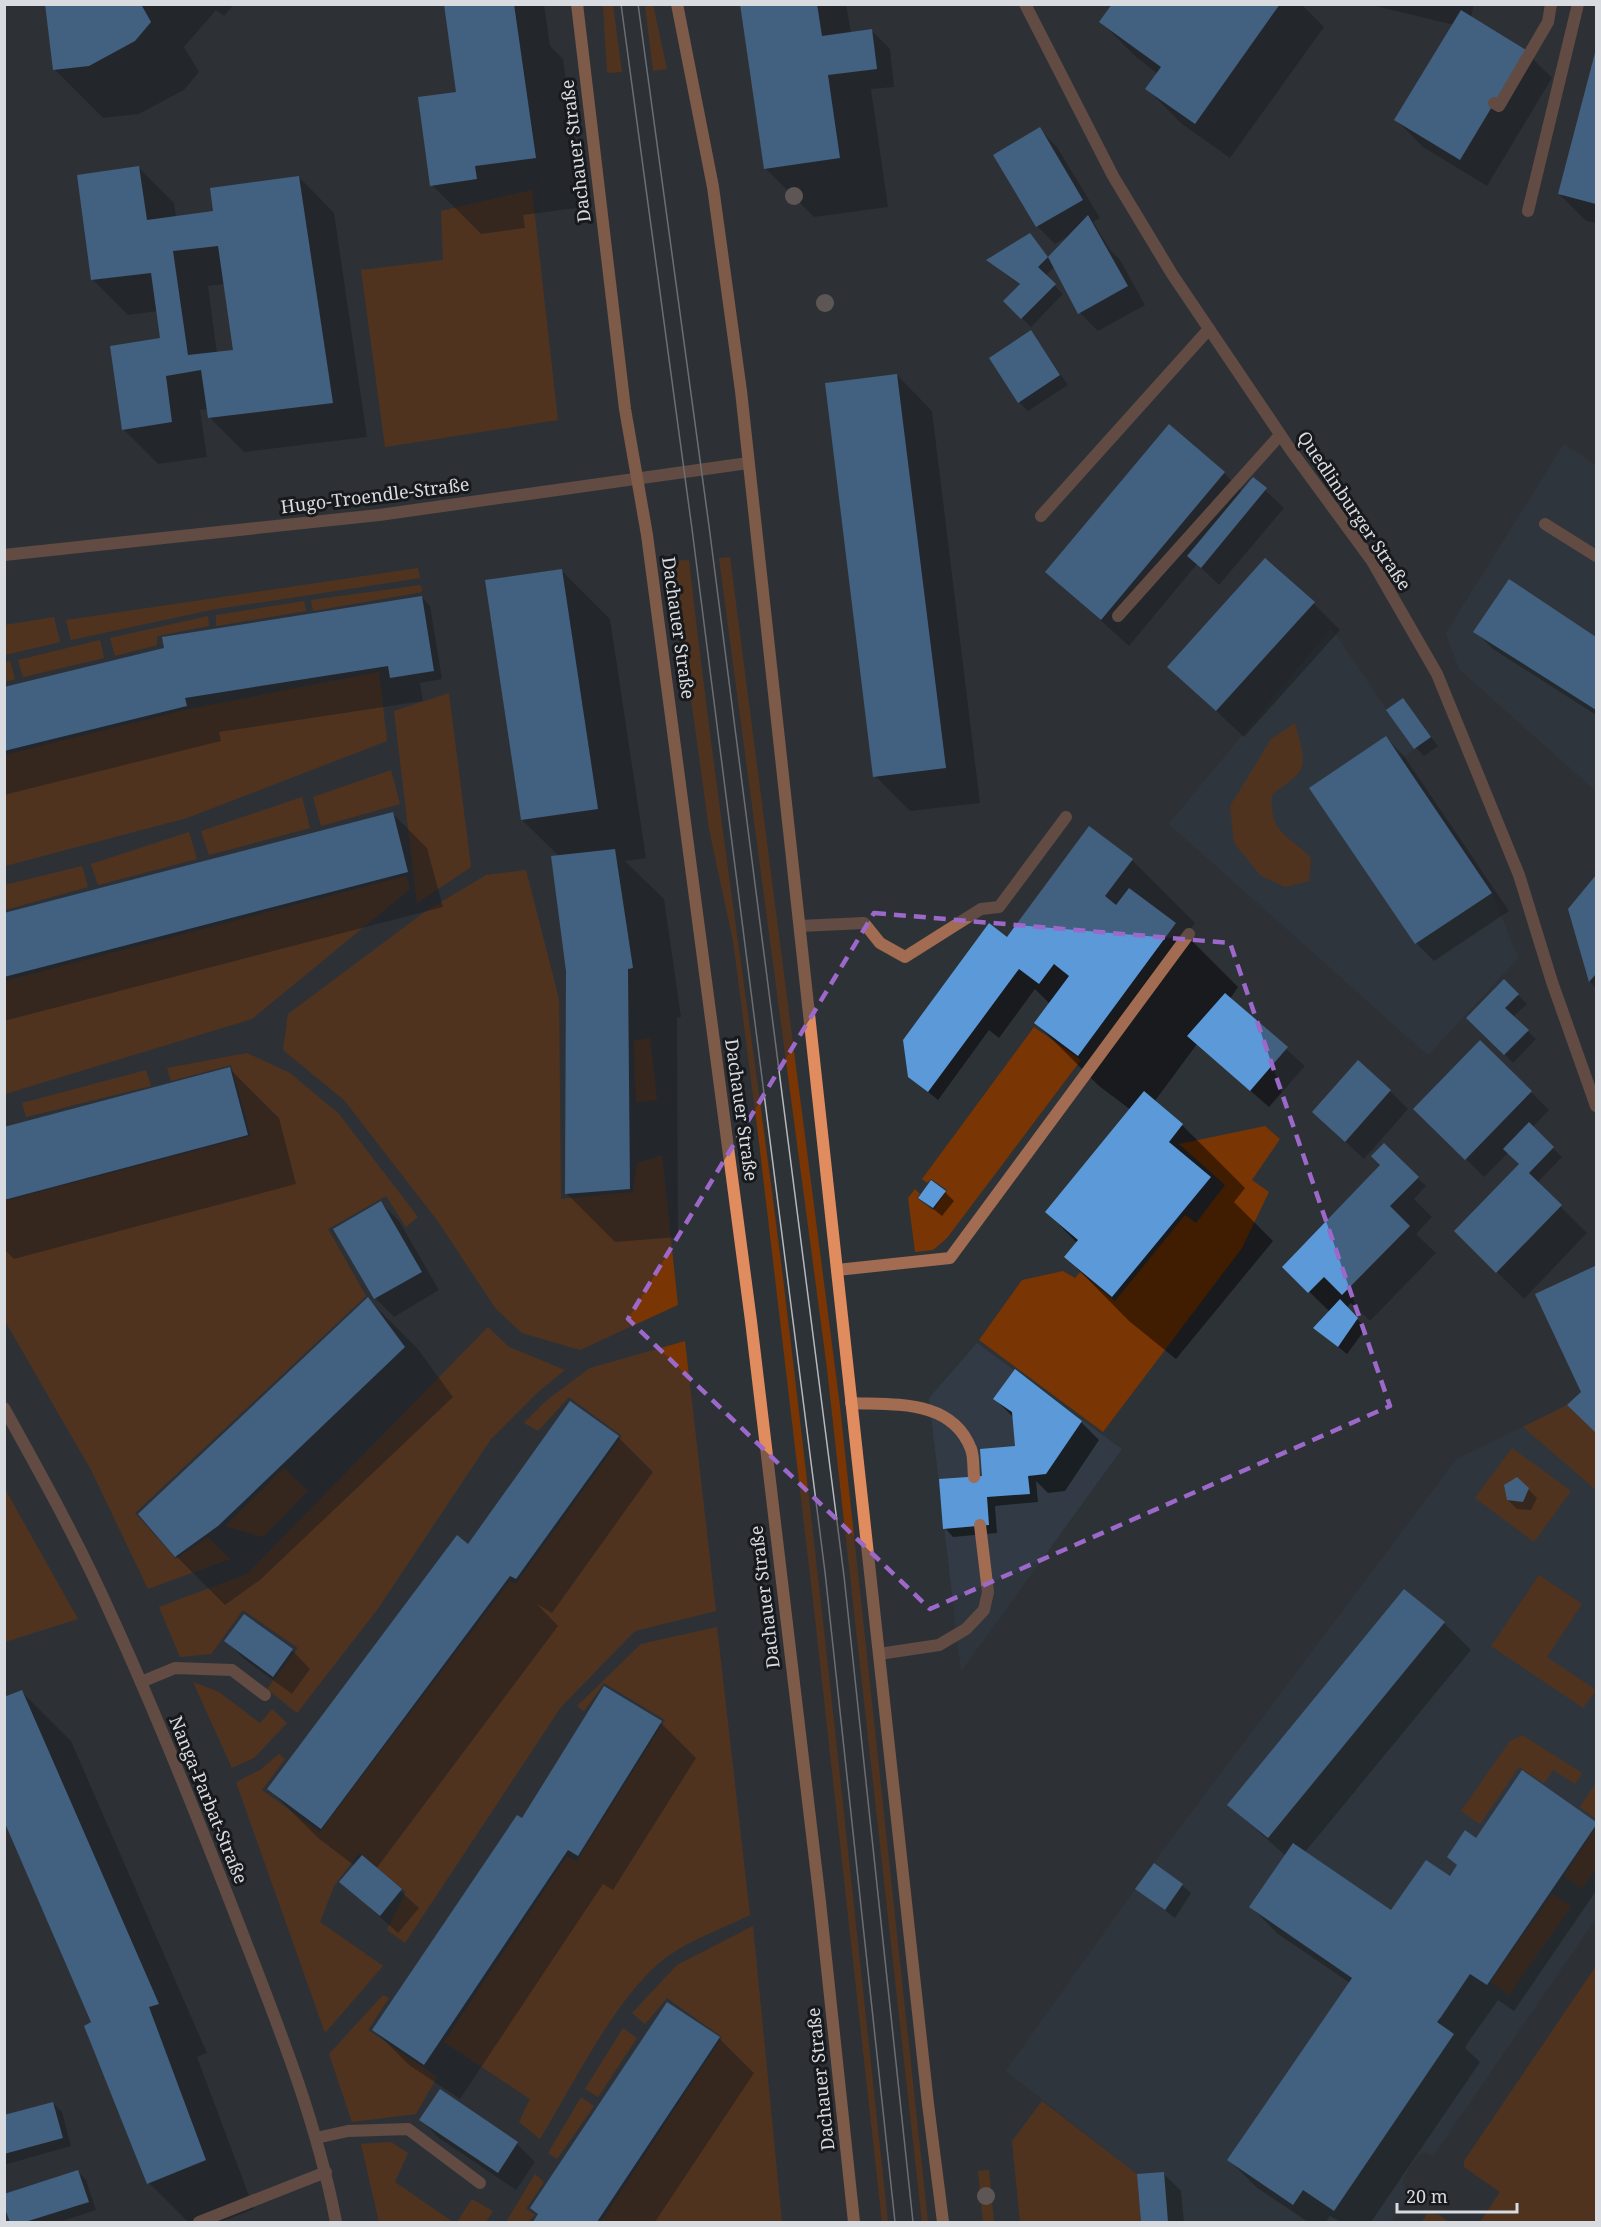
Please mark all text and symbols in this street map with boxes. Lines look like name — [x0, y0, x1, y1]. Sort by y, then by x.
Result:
street label: Dachauer Straße — [554, 78, 596, 224]
street label: Quedlinburger Straße — [1292, 426, 1417, 595]
street label: Hugo-Troendle-Straße — [279, 472, 471, 518]
street label: Dachauer Straße — [657, 555, 701, 701]
street label: Dachauer Straße — [720, 1037, 764, 1183]
street label: Dachauer Straße — [743, 1524, 785, 1670]
street label: Nanga-Parbat-Straße — [164, 1712, 254, 1887]
street label: Dachauer Straße — [801, 2006, 839, 2152]
scale bar — [1397, 2176, 1517, 2214]
text: 20 m — [1406, 2184, 1448, 2208]

